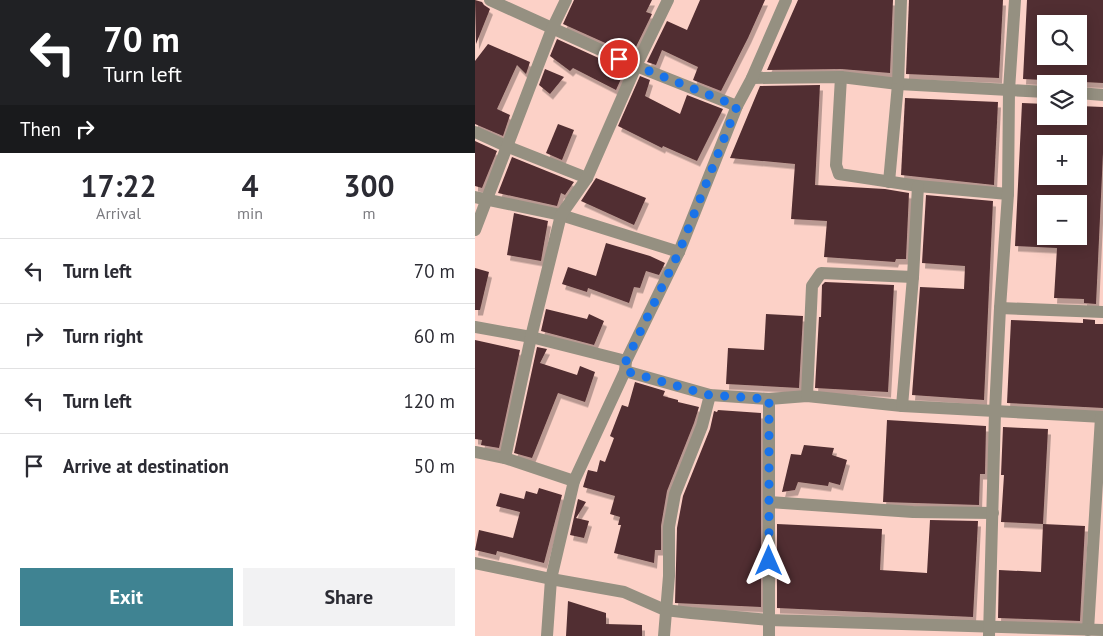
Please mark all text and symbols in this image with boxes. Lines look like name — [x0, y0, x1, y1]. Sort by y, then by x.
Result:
map controls — [1037, 15, 1087, 245]
button: search — [1037, 15, 1087, 65]
text: 70 m — [103, 16, 180, 62]
icon: left — [20, 20, 85, 85]
pin — [598, 38, 640, 80]
icon: arrive — [605, 45, 633, 73]
text: Turn left — [103, 60, 182, 88]
button: layers — [1037, 75, 1087, 125]
icon: right — [71, 115, 99, 143]
text: Then — [20, 117, 61, 141]
button: + — [1037, 135, 1087, 185]
text: 17:22 — [80, 166, 157, 205]
text: 4 — [242, 166, 259, 205]
text: 300 — [343, 166, 395, 205]
button: − — [1037, 195, 1087, 245]
text: Arrival — [96, 203, 141, 223]
text: min — [237, 203, 263, 223]
text: m — [363, 203, 376, 223]
icon: left — [20, 257, 48, 285]
text: Turn left — [63, 259, 132, 283]
text: 70 m — [414, 259, 455, 283]
icon: right — [20, 322, 48, 350]
text: Turn right — [63, 324, 143, 348]
text: 60 m — [414, 324, 455, 348]
icon: left — [20, 387, 48, 415]
text: Turn left — [63, 389, 132, 413]
text: 120 m — [403, 389, 455, 413]
icon: arrive — [20, 452, 48, 480]
text: Arrive at destination — [63, 454, 229, 478]
text: 50 m — [414, 454, 455, 478]
position arrow — [742, 534, 794, 586]
button: Exit — [20, 568, 233, 626]
button: Share — [243, 568, 455, 626]

